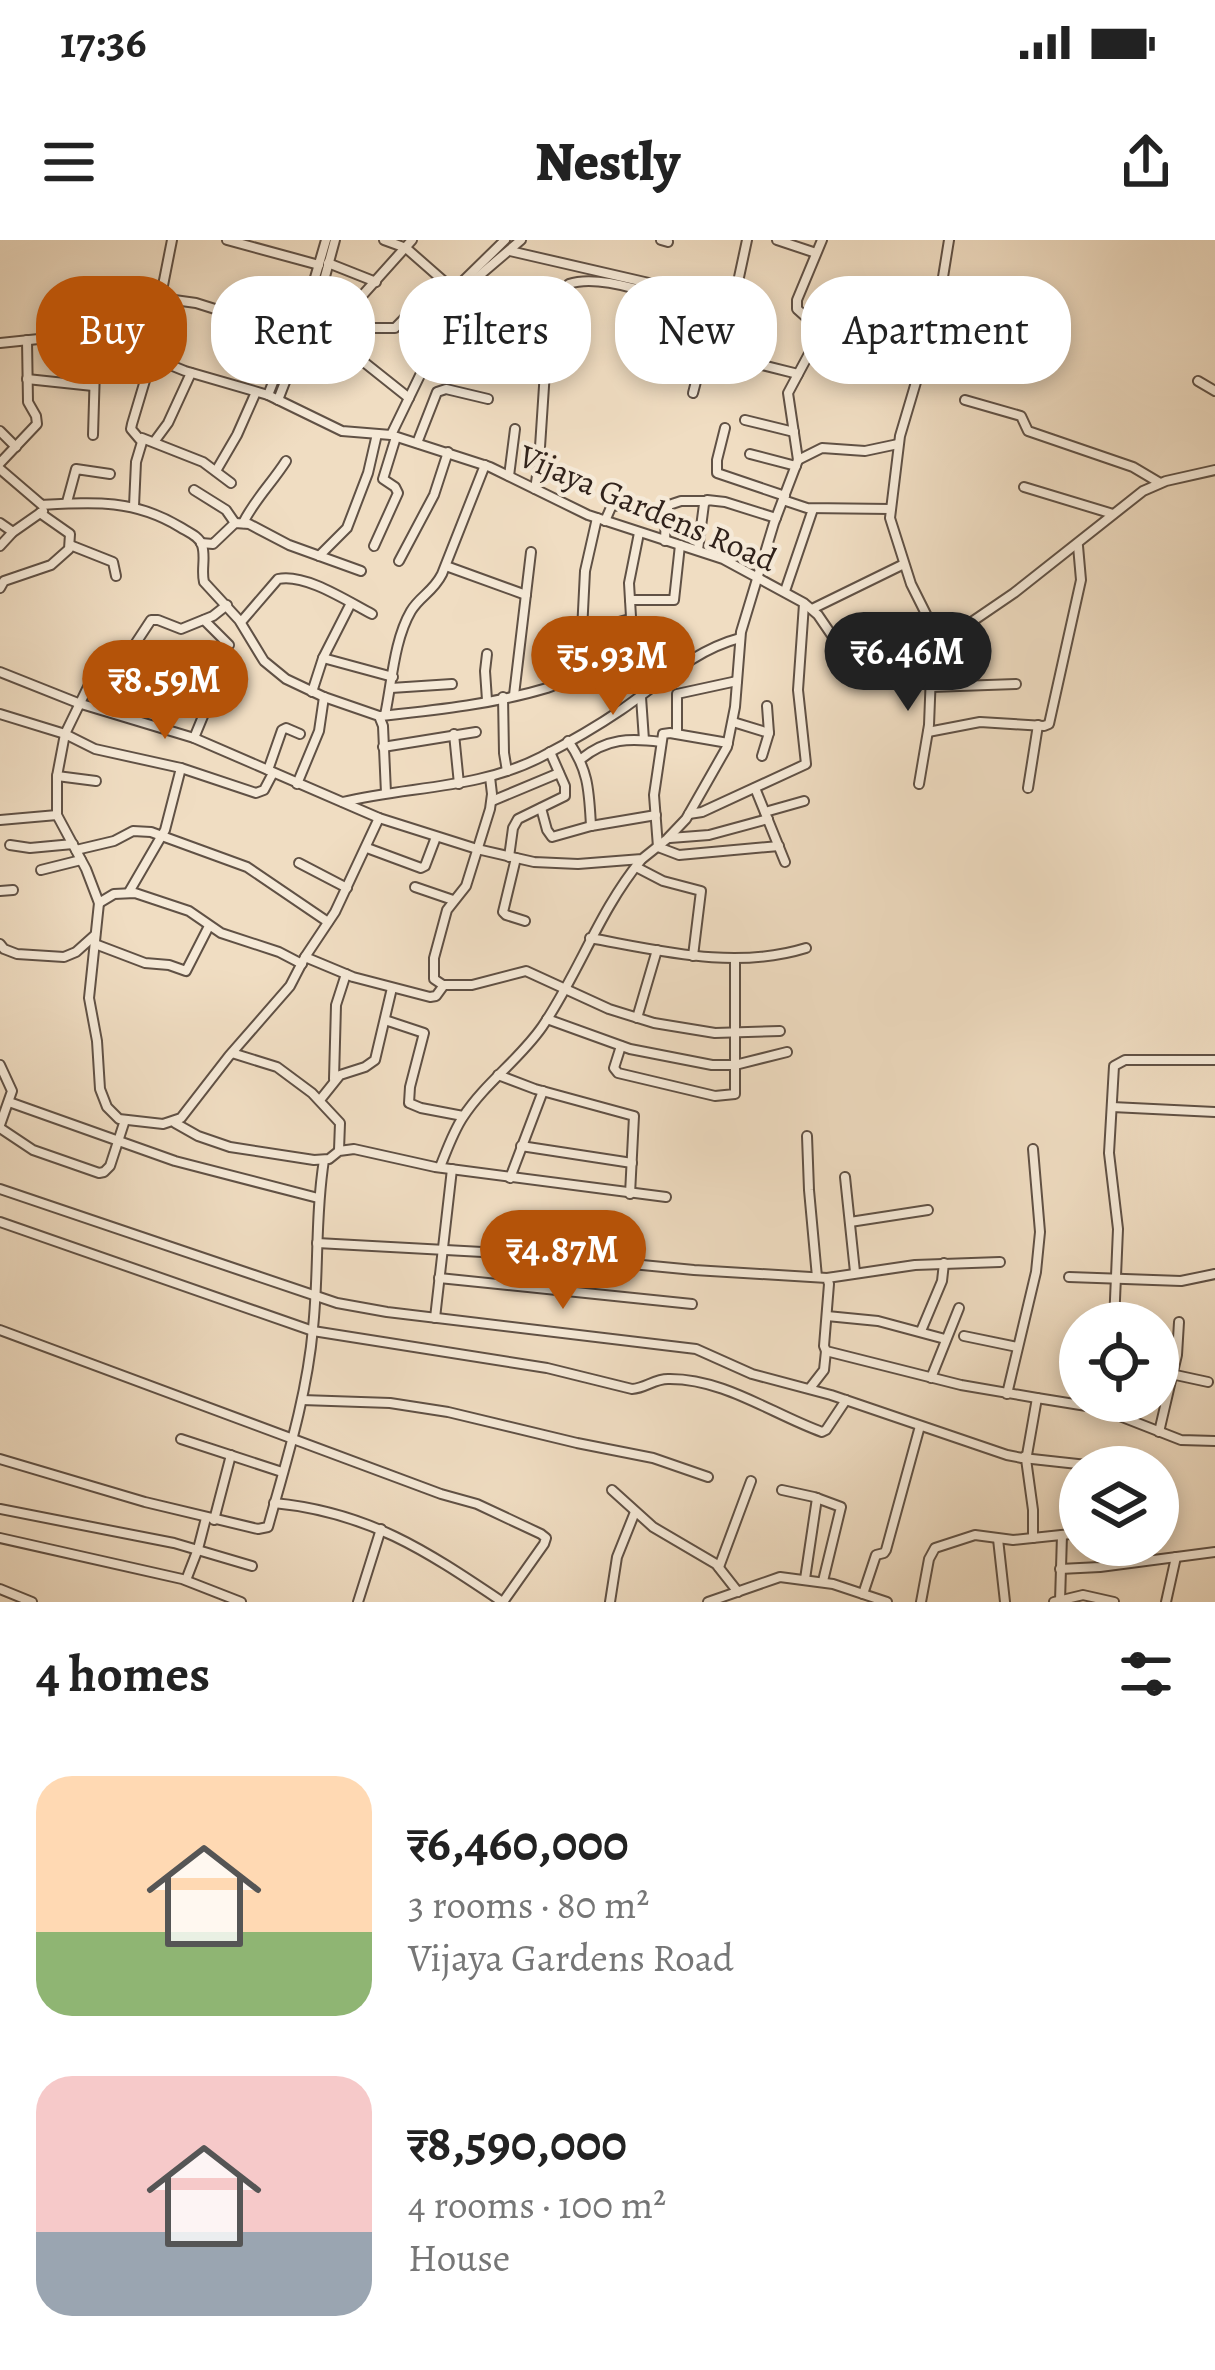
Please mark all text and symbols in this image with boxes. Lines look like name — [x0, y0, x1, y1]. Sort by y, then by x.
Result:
text: 17:36 — [60, 11, 146, 73]
text: Nestly — [535, 125, 680, 199]
icon: menu — [36, 129, 102, 195]
icon: share — [1113, 129, 1179, 195]
chip: Buy — [36, 276, 187, 384]
chip: Rent — [211, 276, 375, 384]
chip: Filters — [399, 276, 591, 384]
chip: New — [615, 276, 777, 384]
chip: Apartment — [801, 276, 1071, 384]
street label: Vijaya Gardens Road — [511, 432, 784, 582]
pin: ₹6.46M — [810, 612, 1006, 714]
pin: ₹5.93M — [515, 616, 711, 718]
text: ₹6.46M — [852, 624, 964, 677]
text: ₹5.93M — [558, 628, 668, 681]
pin: ₹8.59M — [67, 640, 263, 742]
text: ₹8.59M — [109, 652, 221, 705]
pin: ₹4.87M — [465, 1210, 661, 1312]
text: ₹4.87M — [507, 1222, 619, 1275]
map controls — [1059, 1302, 1179, 1566]
button: locate — [1059, 1302, 1179, 1422]
button: layers — [1059, 1446, 1179, 1566]
text: 4 homes — [36, 1639, 210, 1709]
icon: filters — [1113, 1641, 1179, 1707]
text: ₹6,460,000 — [408, 1808, 629, 1878]
icon: home — [132, 1824, 276, 1968]
text: 3 rooms · 80 m² — [408, 1878, 649, 1931]
text: Vijaya Gardens Road — [408, 1931, 734, 1984]
text: ₹8,590,000 — [408, 2108, 627, 2178]
icon: home — [132, 2124, 276, 2268]
text: 4 rooms · 100 m² — [408, 2178, 666, 2231]
text: House — [408, 2231, 510, 2284]

